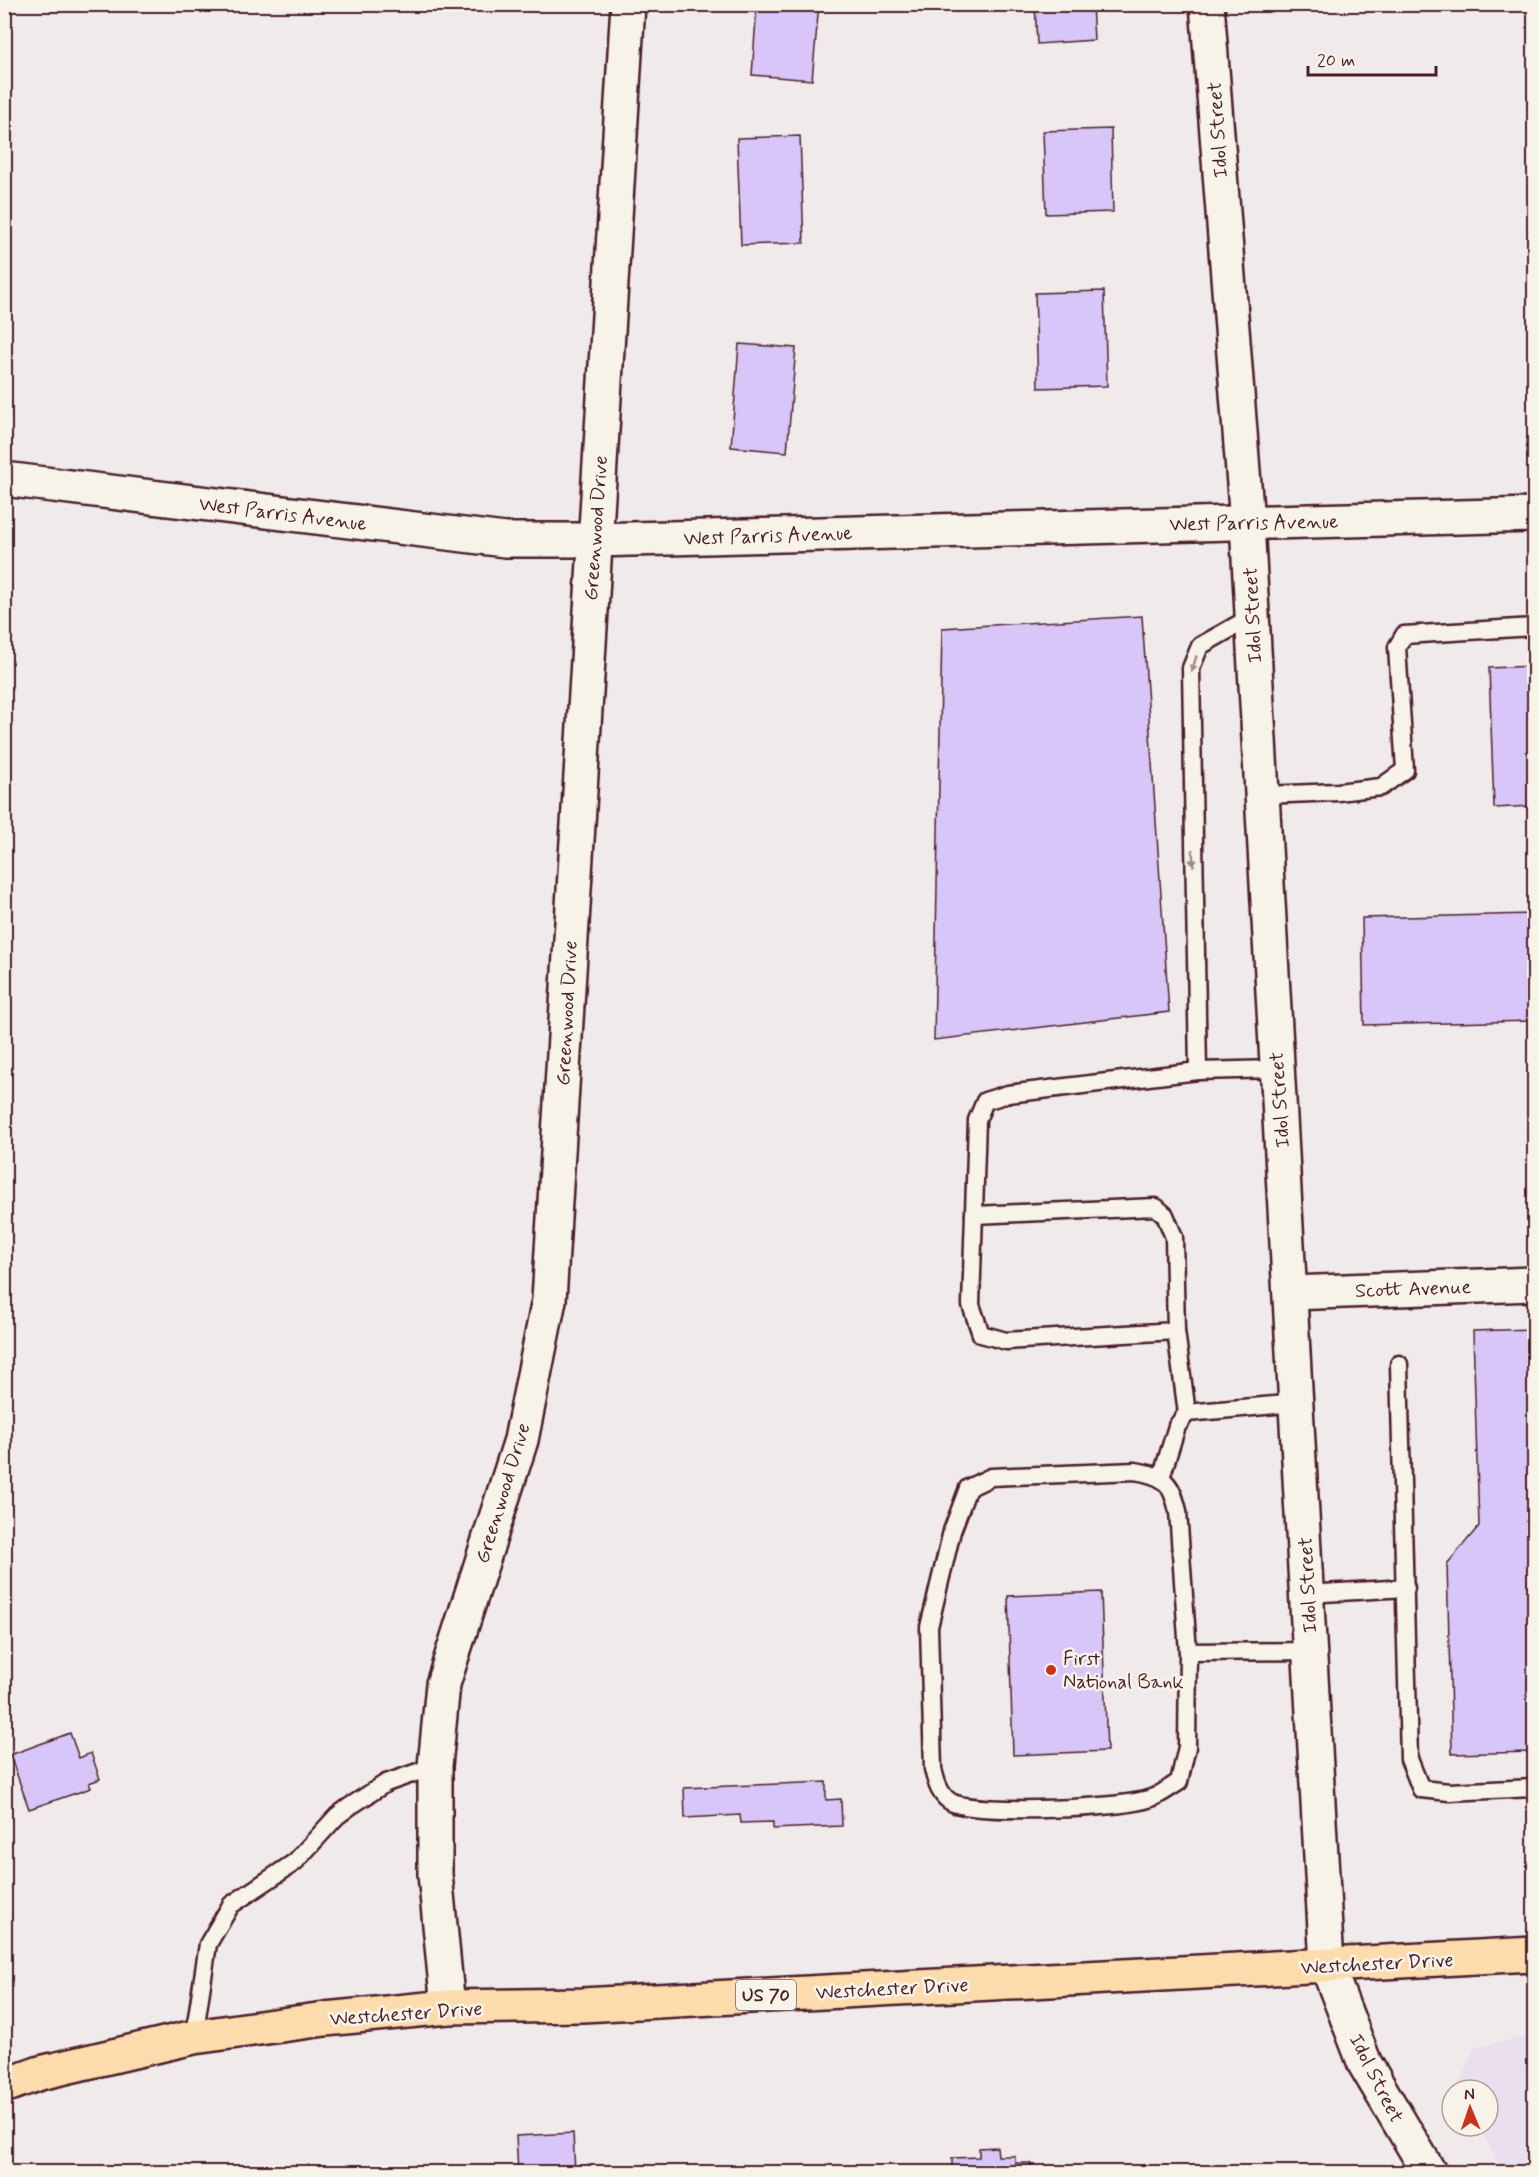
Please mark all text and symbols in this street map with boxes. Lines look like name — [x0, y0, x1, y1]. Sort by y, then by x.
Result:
scale bar — [1308, 39, 1436, 77]
text: 20 m — [1317, 49, 1355, 73]
street label: Idol Street — [1202, 81, 1235, 179]
street label: Greenwood Drive — [578, 455, 615, 602]
street label: West Parris Avenue — [197, 491, 368, 538]
street label: West Parris Avenue — [1169, 509, 1339, 538]
street label: West Parris Avenue — [683, 520, 853, 553]
street label: Idol Street — [1237, 566, 1270, 664]
one-way arrow — [1189, 655, 1198, 673]
one-way arrow — [1189, 849, 1198, 868]
street label: Greenwood Drive — [550, 940, 585, 1086]
street label: Idol Street — [1264, 1051, 1297, 1149]
street label: Scott Avenue — [1355, 1274, 1472, 1305]
street label: Greenwood Drive — [469, 1420, 538, 1567]
street label: Idol Street — [1292, 1536, 1325, 1634]
place label: First National Bank — [1063, 1646, 1184, 1696]
marker: First National Bank — [1044, 1663, 1058, 1677]
street label: Westchester Drive — [1300, 1947, 1454, 1982]
street label: Westchester Drive — [815, 1972, 969, 2007]
road number: US 70 — [736, 1980, 796, 2010]
street label: Westchester Drive — [329, 1996, 483, 2033]
street label: Idol Street — [1342, 2030, 1410, 2128]
north arrow — [1440, 2078, 1500, 2138]
text: N — [1464, 2084, 1475, 2105]

